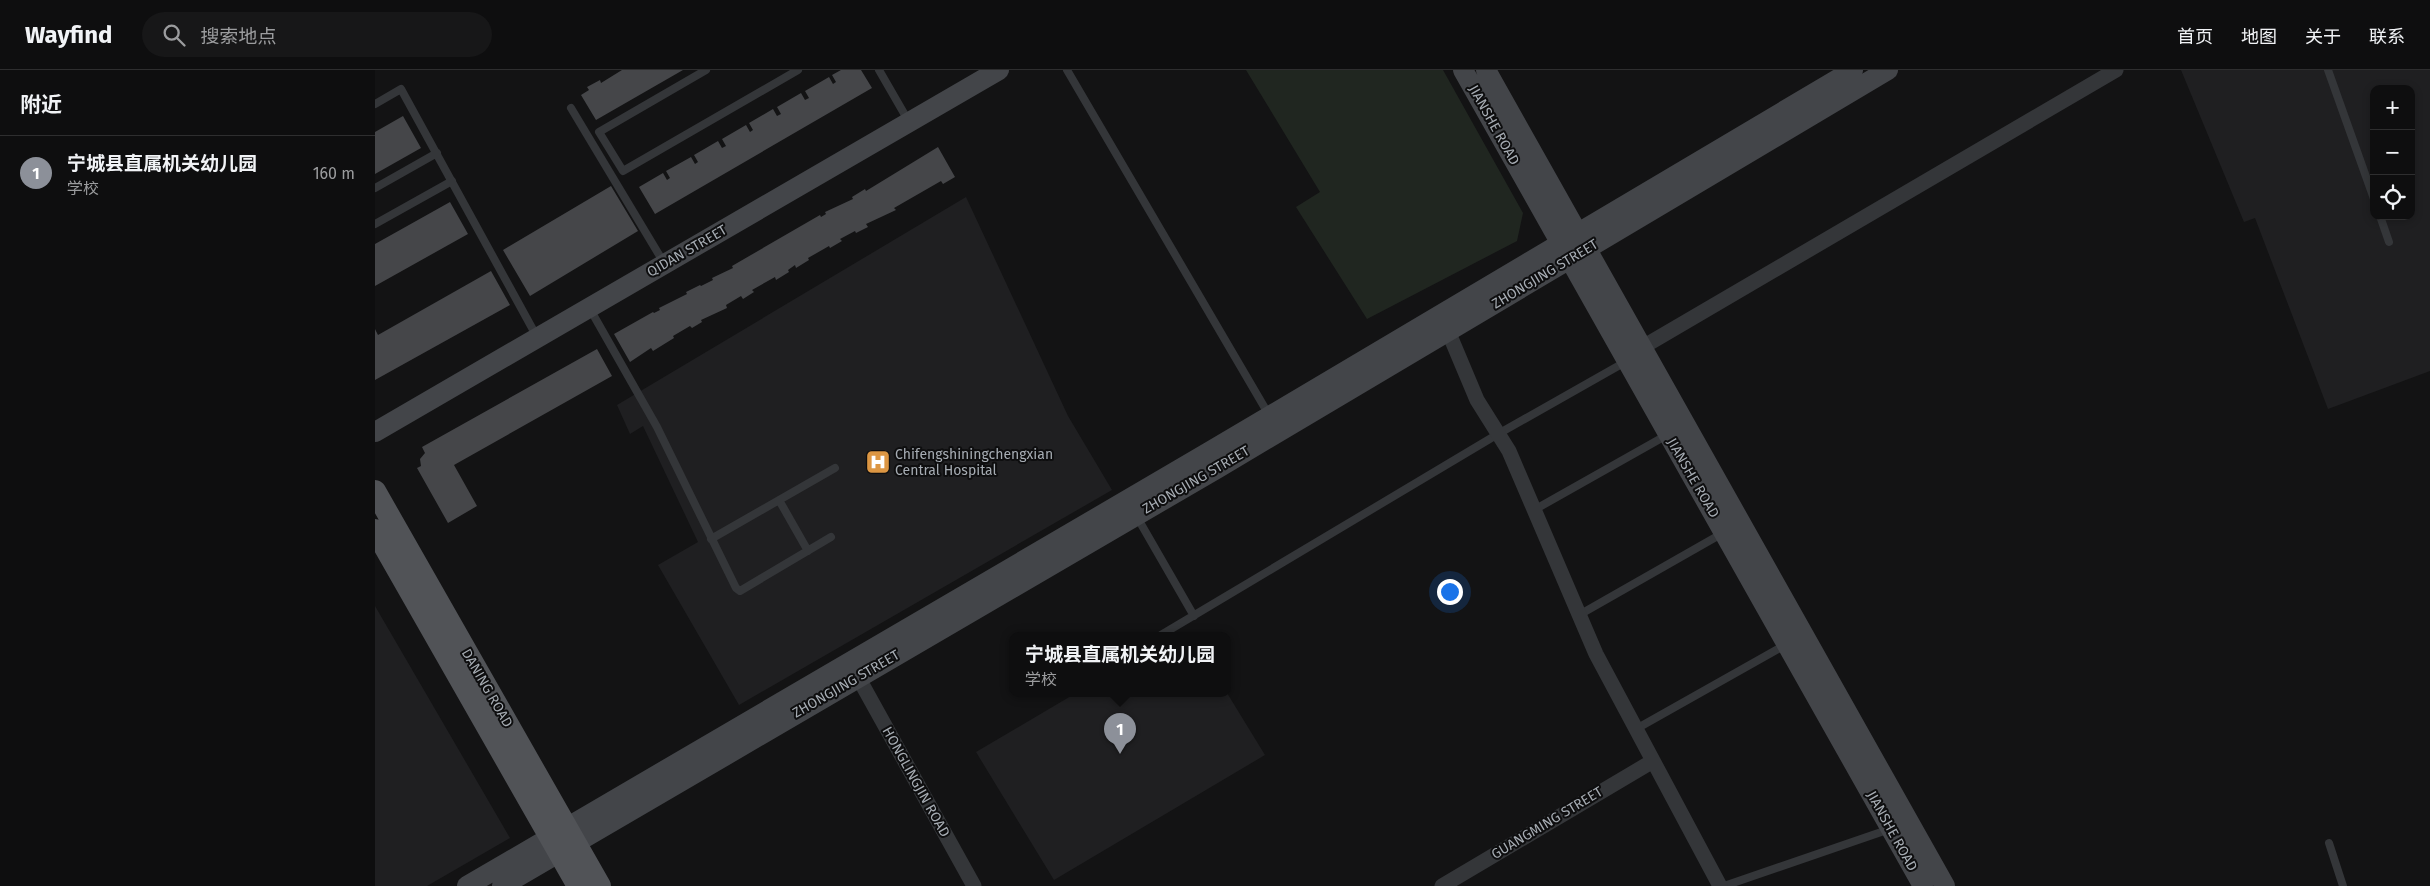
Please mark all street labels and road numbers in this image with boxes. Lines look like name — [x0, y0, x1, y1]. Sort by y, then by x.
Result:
street label: JIANSHE ROAD — [1465, 82, 1523, 168]
street label: QIDAN STREET — [644, 221, 731, 281]
street label: ZHONGJING STREET — [1489, 235, 1602, 312]
street label: JIANSHE ROAD — [1663, 435, 1723, 521]
street label: ZHONGJING STREET — [1140, 442, 1253, 518]
street label: DANING ROAD — [458, 646, 516, 730]
street label: ZHONGJING STREET — [790, 646, 903, 722]
street label: HONGLINGJIN ROAD — [879, 724, 953, 840]
street label: GUANGMING STREET — [1488, 783, 1606, 863]
street label: JIANSHE ROAD — [1863, 788, 1921, 874]

